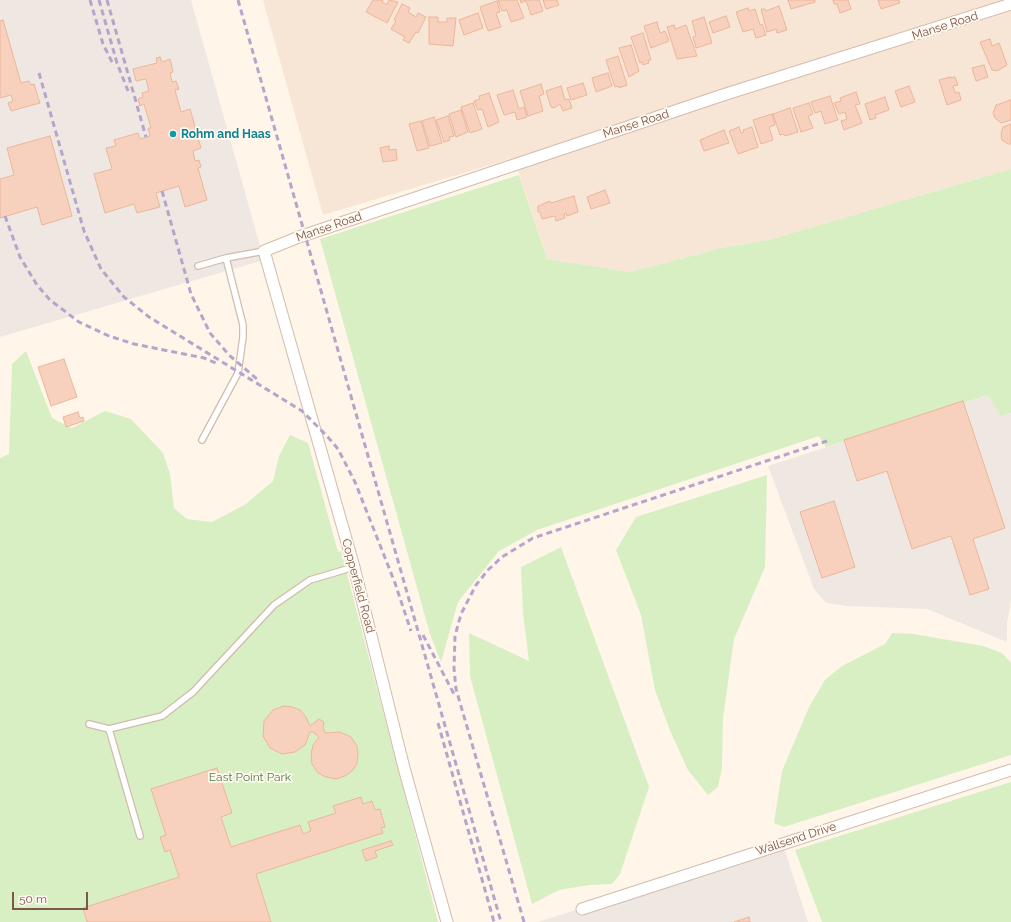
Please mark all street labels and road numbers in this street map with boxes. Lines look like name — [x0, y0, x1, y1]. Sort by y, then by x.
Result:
street label: Manse Road — [910, 9, 980, 43]
street label: Manse Road — [601, 107, 671, 141]
street label: Manse Road — [294, 209, 364, 245]
street label: Copperfield Road — [338, 537, 378, 635]
street label: Wallsend Drive — [754, 819, 838, 859]

